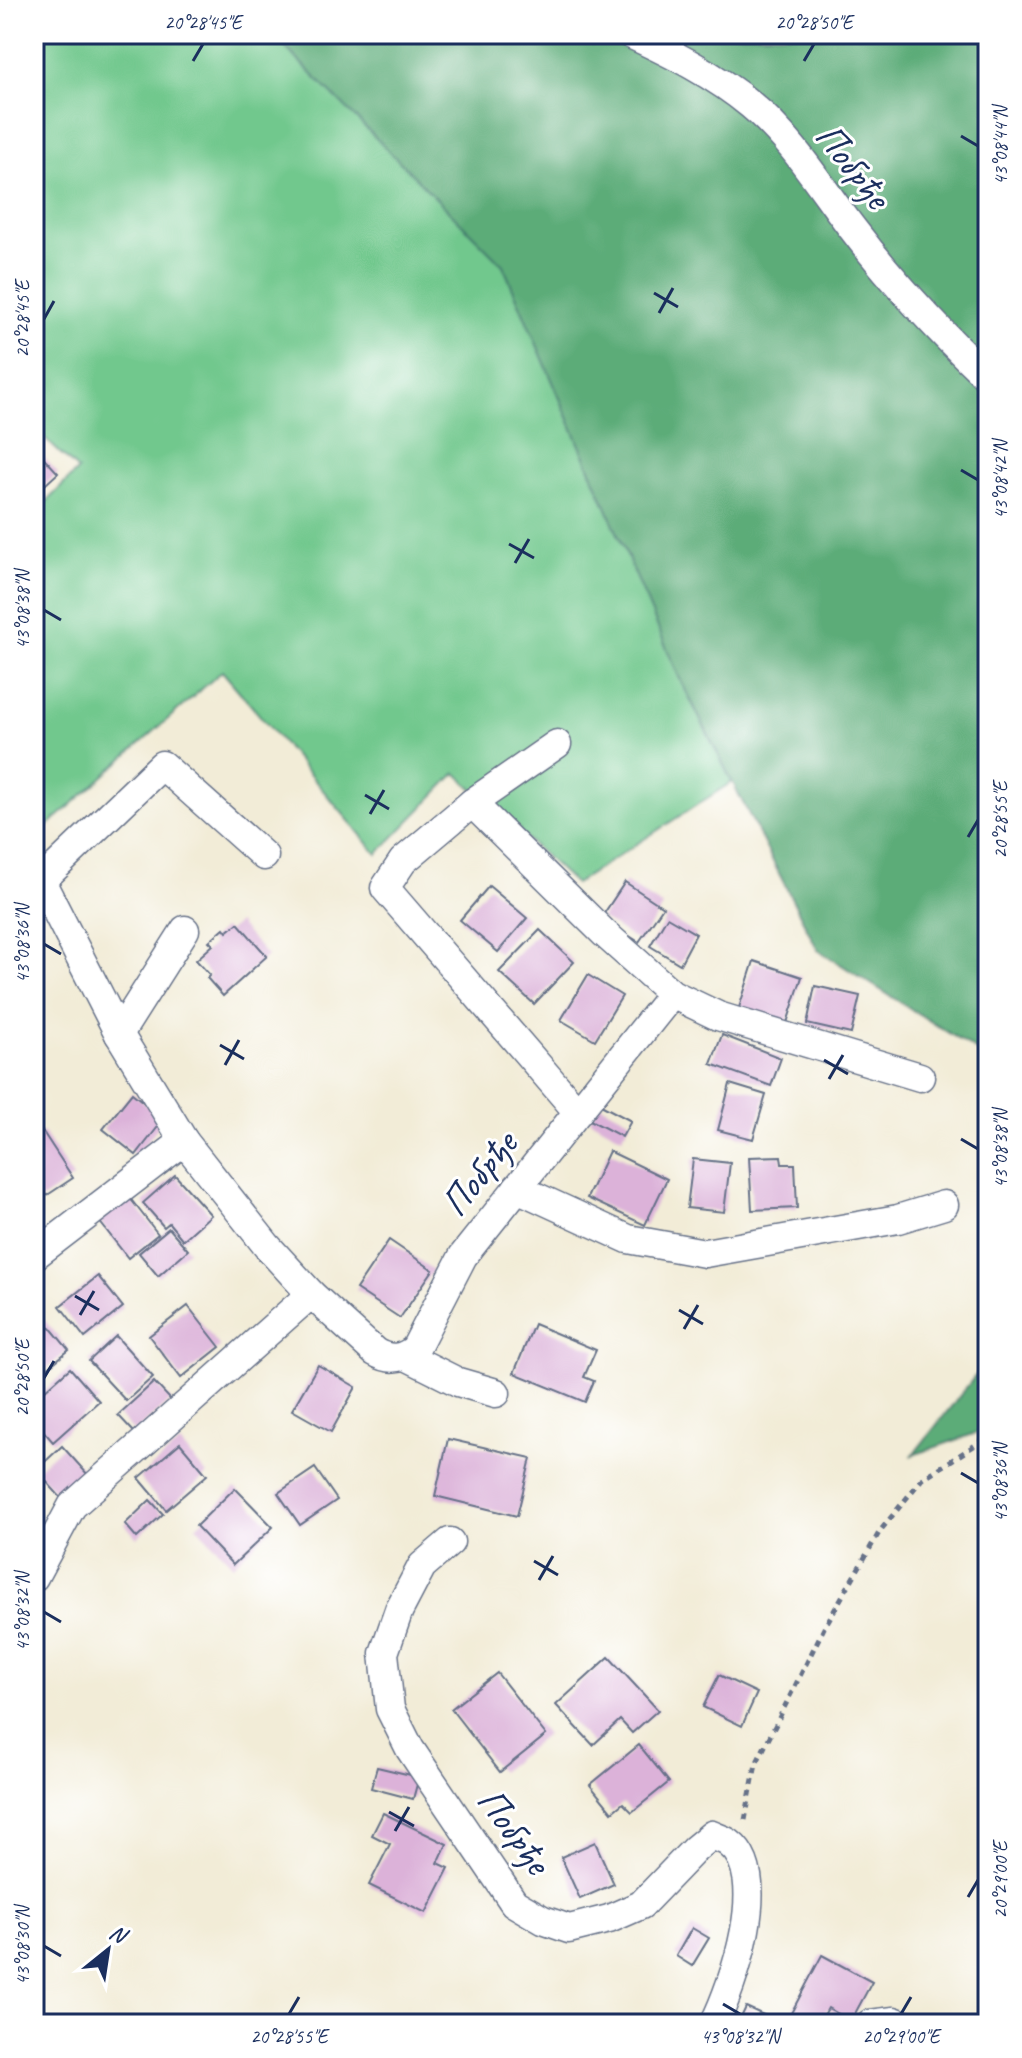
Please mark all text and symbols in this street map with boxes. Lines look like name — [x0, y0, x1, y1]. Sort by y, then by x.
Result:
text: 20°28'45"E — [164, 10, 244, 35]
text: 20°28'50"E — [775, 10, 855, 35]
text: 43°08'44"N — [988, 104, 1013, 185]
street label: Побрђе — [804, 113, 904, 221]
text: 20°28'45"E — [10, 278, 35, 358]
text: 43°08'42"N — [988, 438, 1013, 519]
text: 43°08'38"N — [10, 568, 35, 649]
text: 20°28'55"E — [988, 779, 1013, 859]
text: 43°08'36"N — [10, 902, 35, 983]
text: 43°08'38"N — [988, 1107, 1013, 1188]
street label: Побрђе — [429, 1119, 530, 1226]
text: 20°28'50"E — [10, 1337, 35, 1417]
text: 43°08'36"N — [988, 1441, 1013, 1522]
text: 43°08'32"N — [10, 1570, 35, 1651]
street label: Побрђе — [466, 1777, 564, 1886]
text: 20°29'00"E — [988, 1839, 1013, 1919]
text: 43°08'30"N — [10, 1904, 35, 1985]
north arrow — [68, 1910, 148, 1990]
text: N — [105, 1918, 133, 1951]
text: 20°28'55"E — [250, 2024, 330, 2049]
text: 43°08'32"N — [701, 2024, 782, 2049]
text: 20°29'00"E — [862, 2024, 942, 2049]

